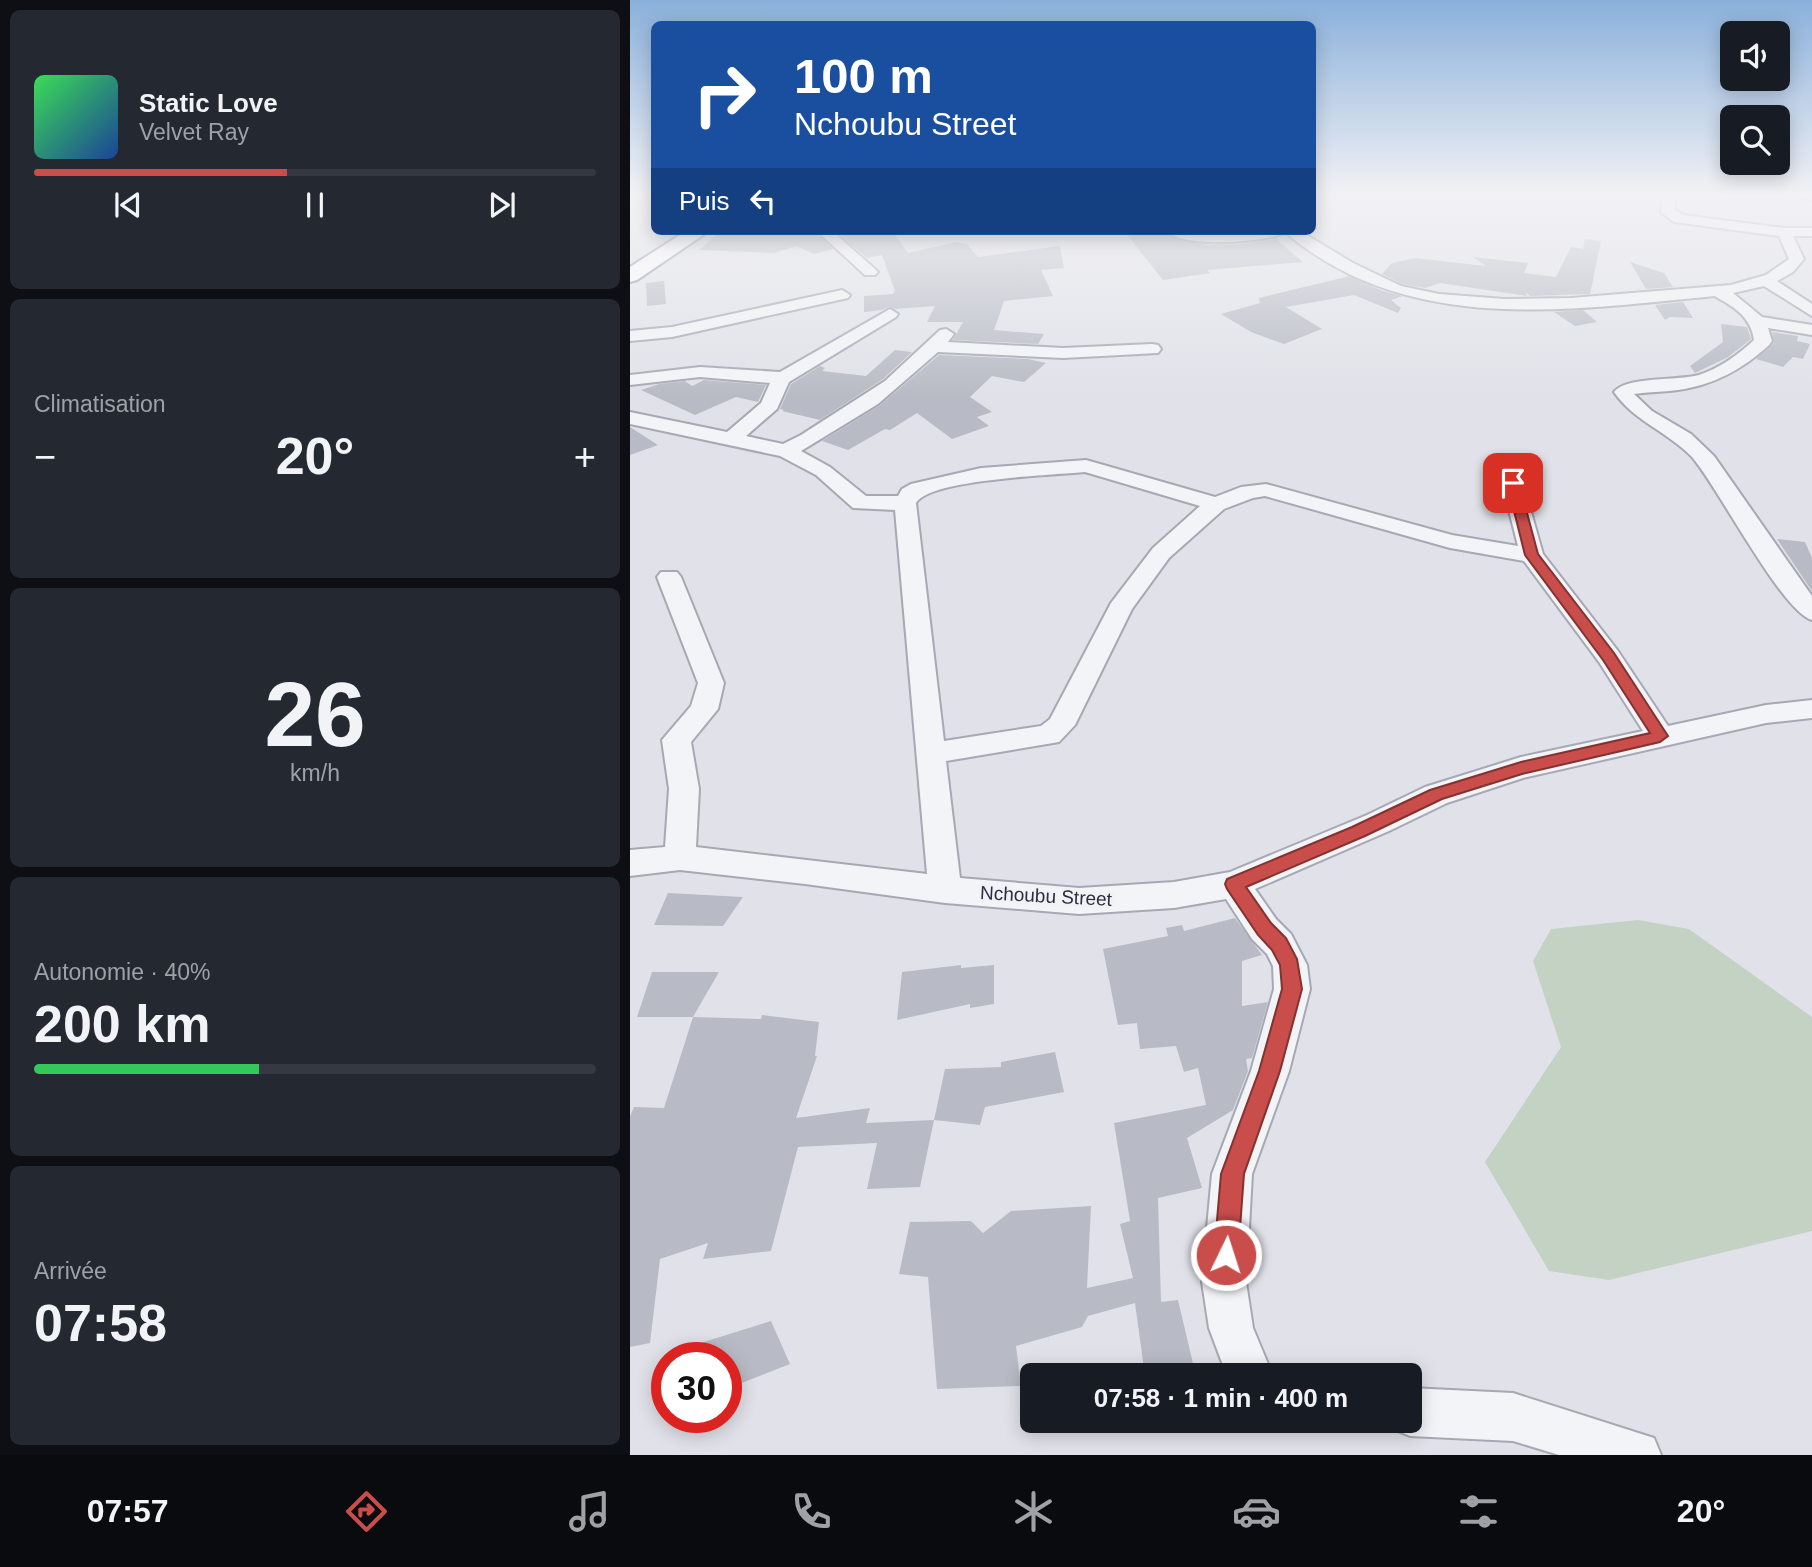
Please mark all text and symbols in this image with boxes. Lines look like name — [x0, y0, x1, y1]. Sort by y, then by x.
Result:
map controls — [1720, 21, 1790, 175]
button: sound — [1720, 21, 1790, 91]
icon: right — [679, 49, 770, 140]
text: 100 m — [794, 49, 933, 103]
text: Static Love — [139, 88, 278, 118]
button: search — [1720, 105, 1790, 175]
text: Nchoubu Street — [794, 106, 1016, 142]
text: Velvet Ray — [139, 119, 249, 145]
icon: left — [744, 182, 782, 220]
icon: previous — [109, 186, 147, 224]
icon: pause — [296, 186, 334, 224]
icon: next — [483, 186, 521, 224]
text: Puis — [679, 186, 730, 216]
text: Climatisation — [34, 391, 166, 417]
text: 20° — [276, 427, 354, 485]
text: − — [34, 436, 56, 478]
text: + — [574, 436, 596, 478]
pin — [1483, 453, 1543, 513]
icon: arrive — [1494, 464, 1532, 502]
text: 26 — [264, 664, 366, 765]
text: km/h — [290, 760, 340, 786]
street label: Nchoubu Street — [980, 882, 1113, 910]
text: Autonomie · 40% — [34, 959, 210, 985]
text: 200 km — [34, 995, 210, 1053]
position arrow — [1189, 1218, 1263, 1292]
text: Arrivée — [34, 1258, 107, 1284]
text: 07:58 — [34, 1294, 167, 1352]
speed limit sign: 30 — [651, 1342, 742, 1433]
text: 07:58 · 1 min · 400 m — [1094, 1383, 1348, 1413]
icon: directions — [342, 1487, 391, 1536]
icon: music — [565, 1487, 614, 1536]
icon: phone — [787, 1487, 836, 1536]
icon: climate — [1009, 1487, 1058, 1536]
icon: car — [1232, 1487, 1281, 1536]
icon: filters — [1454, 1487, 1503, 1536]
text: 07:57 — [87, 1493, 169, 1529]
text: 20° — [1677, 1493, 1725, 1529]

